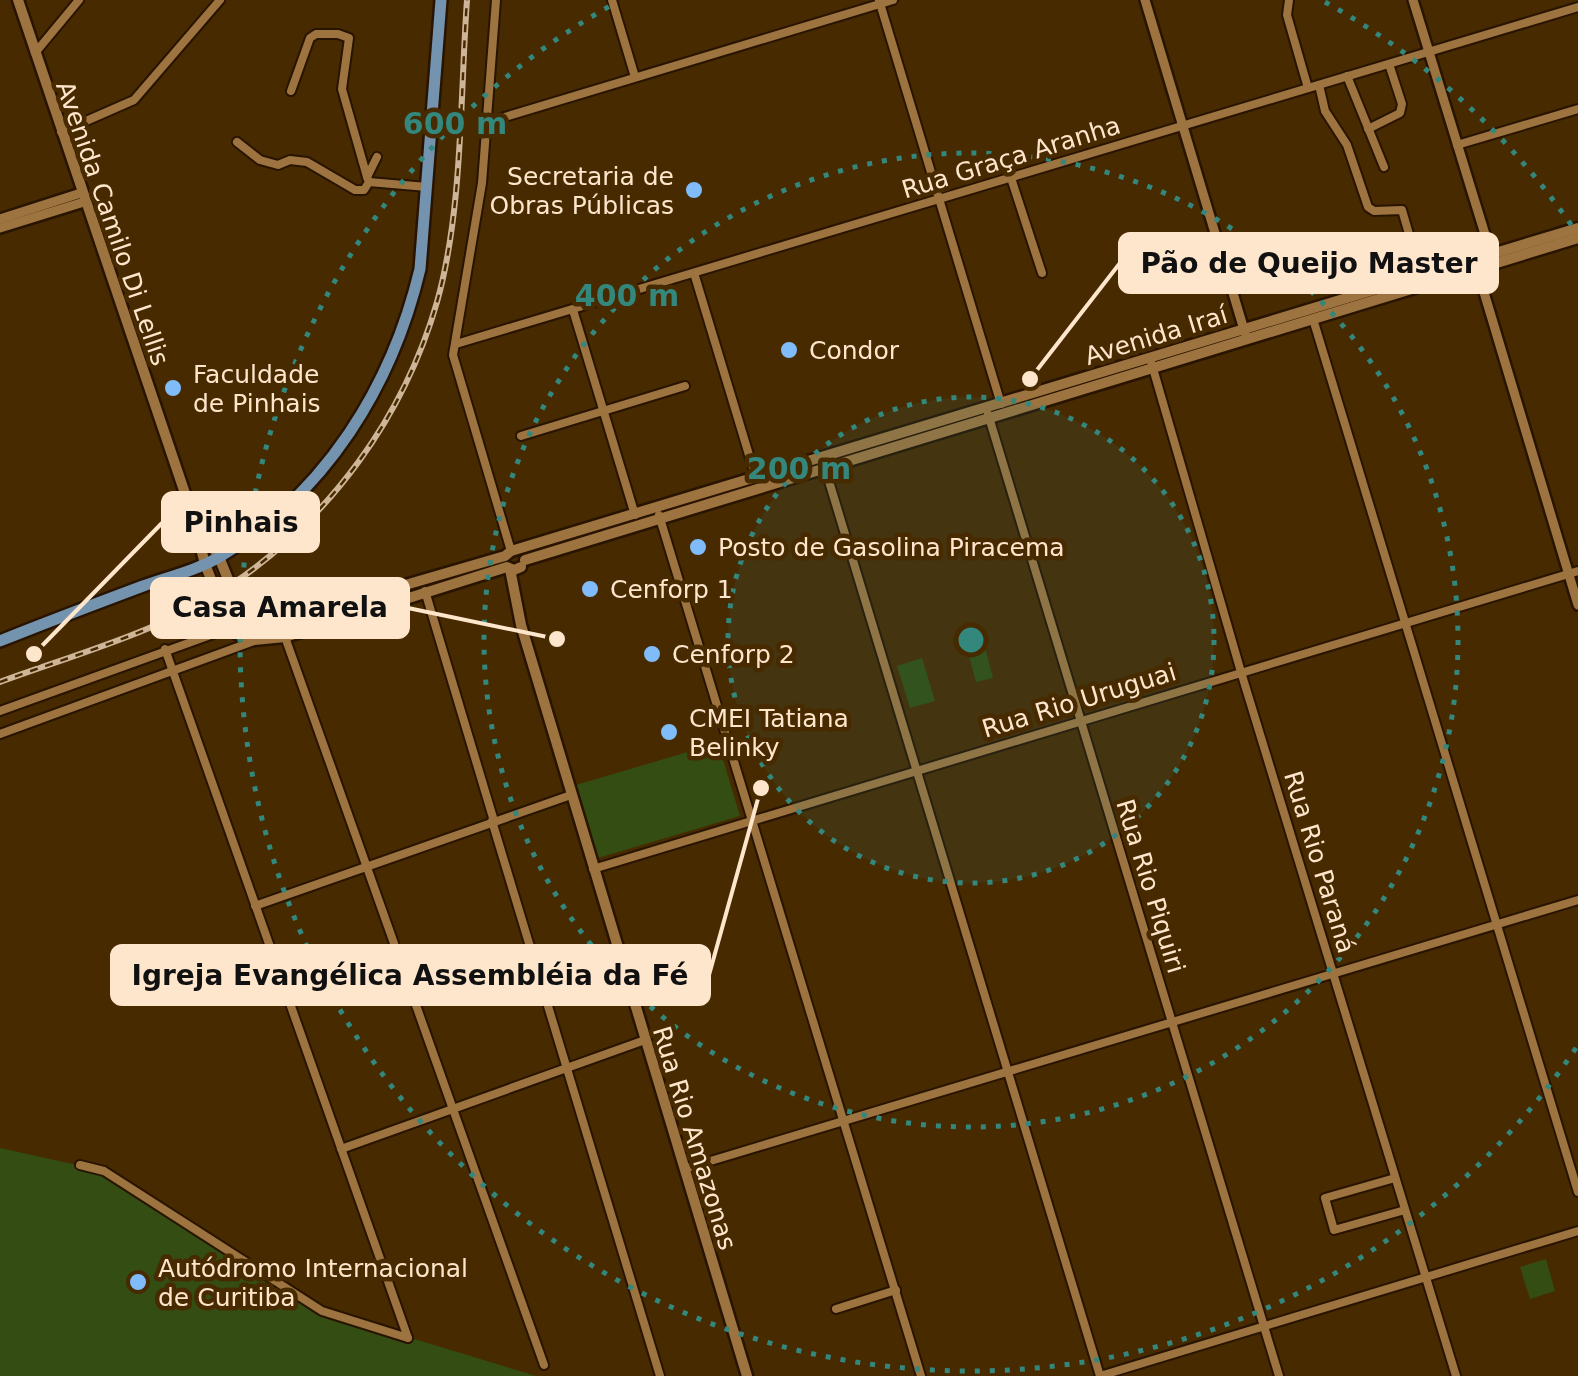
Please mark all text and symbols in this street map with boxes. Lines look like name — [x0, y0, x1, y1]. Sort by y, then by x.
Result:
street label: Avenida Camilo Di Lellis — [50, 77, 175, 369]
text: 600 m — [403, 106, 507, 141]
street label: Rua Graça Aranha — [898, 110, 1124, 205]
place label: Secretaria de Obras Públicas — [490, 162, 674, 220]
marker: Secretaria de Obras Públicas — [683, 179, 705, 201]
callout: Pão de Queijo Master — [1120, 234, 1497, 292]
text: Pão de Queijo Master — [1141, 247, 1478, 280]
text: 400 m — [575, 278, 679, 313]
street label: Avenida Iraí — [1081, 300, 1232, 371]
place label: Condor — [809, 336, 900, 365]
marker: Condor — [778, 339, 800, 361]
place label: Faculdade de Pinhais — [193, 360, 321, 418]
marker: Faculdade de Pinhais — [162, 377, 184, 399]
text: 200 m — [747, 451, 851, 486]
callout: Pinhais — [163, 493, 318, 551]
text: Pinhais — [183, 506, 299, 539]
place label: Posto de Gasolina Piracema — [718, 533, 1065, 562]
marker: Posto de Gasolina Piracema — [687, 536, 709, 558]
place label: Cenforp 1 — [610, 575, 733, 604]
marker: Cenforp 1 — [579, 578, 601, 600]
callout: Casa Amarela — [152, 579, 408, 637]
text: Casa Amarela — [172, 591, 388, 624]
centre of rings — [953, 622, 989, 658]
place label: Cenforp 2 — [672, 640, 795, 669]
marker: Cenforp 2 — [641, 643, 663, 665]
street label: Rua Rio Uruguai — [979, 657, 1180, 744]
place label: CMEI Tatiana Belinky — [689, 704, 849, 762]
marker: CMEI Tatiana Belinky — [658, 721, 680, 743]
street label: Rua Rio Paraná — [1278, 768, 1361, 957]
street label: Rua Rio Piquiri — [1110, 796, 1191, 977]
callout: Igreja Evangélica Assembléia da Fé — [112, 946, 709, 1004]
text: Igreja Evangélica Assembléia da Fé — [132, 959, 688, 992]
street label: Rua Rio Amazonas — [647, 1023, 742, 1253]
place label: Autódromo Internacional de Curitiba — [158, 1254, 468, 1312]
marker: Autódromo Internacional de Curitiba — [127, 1271, 149, 1293]

